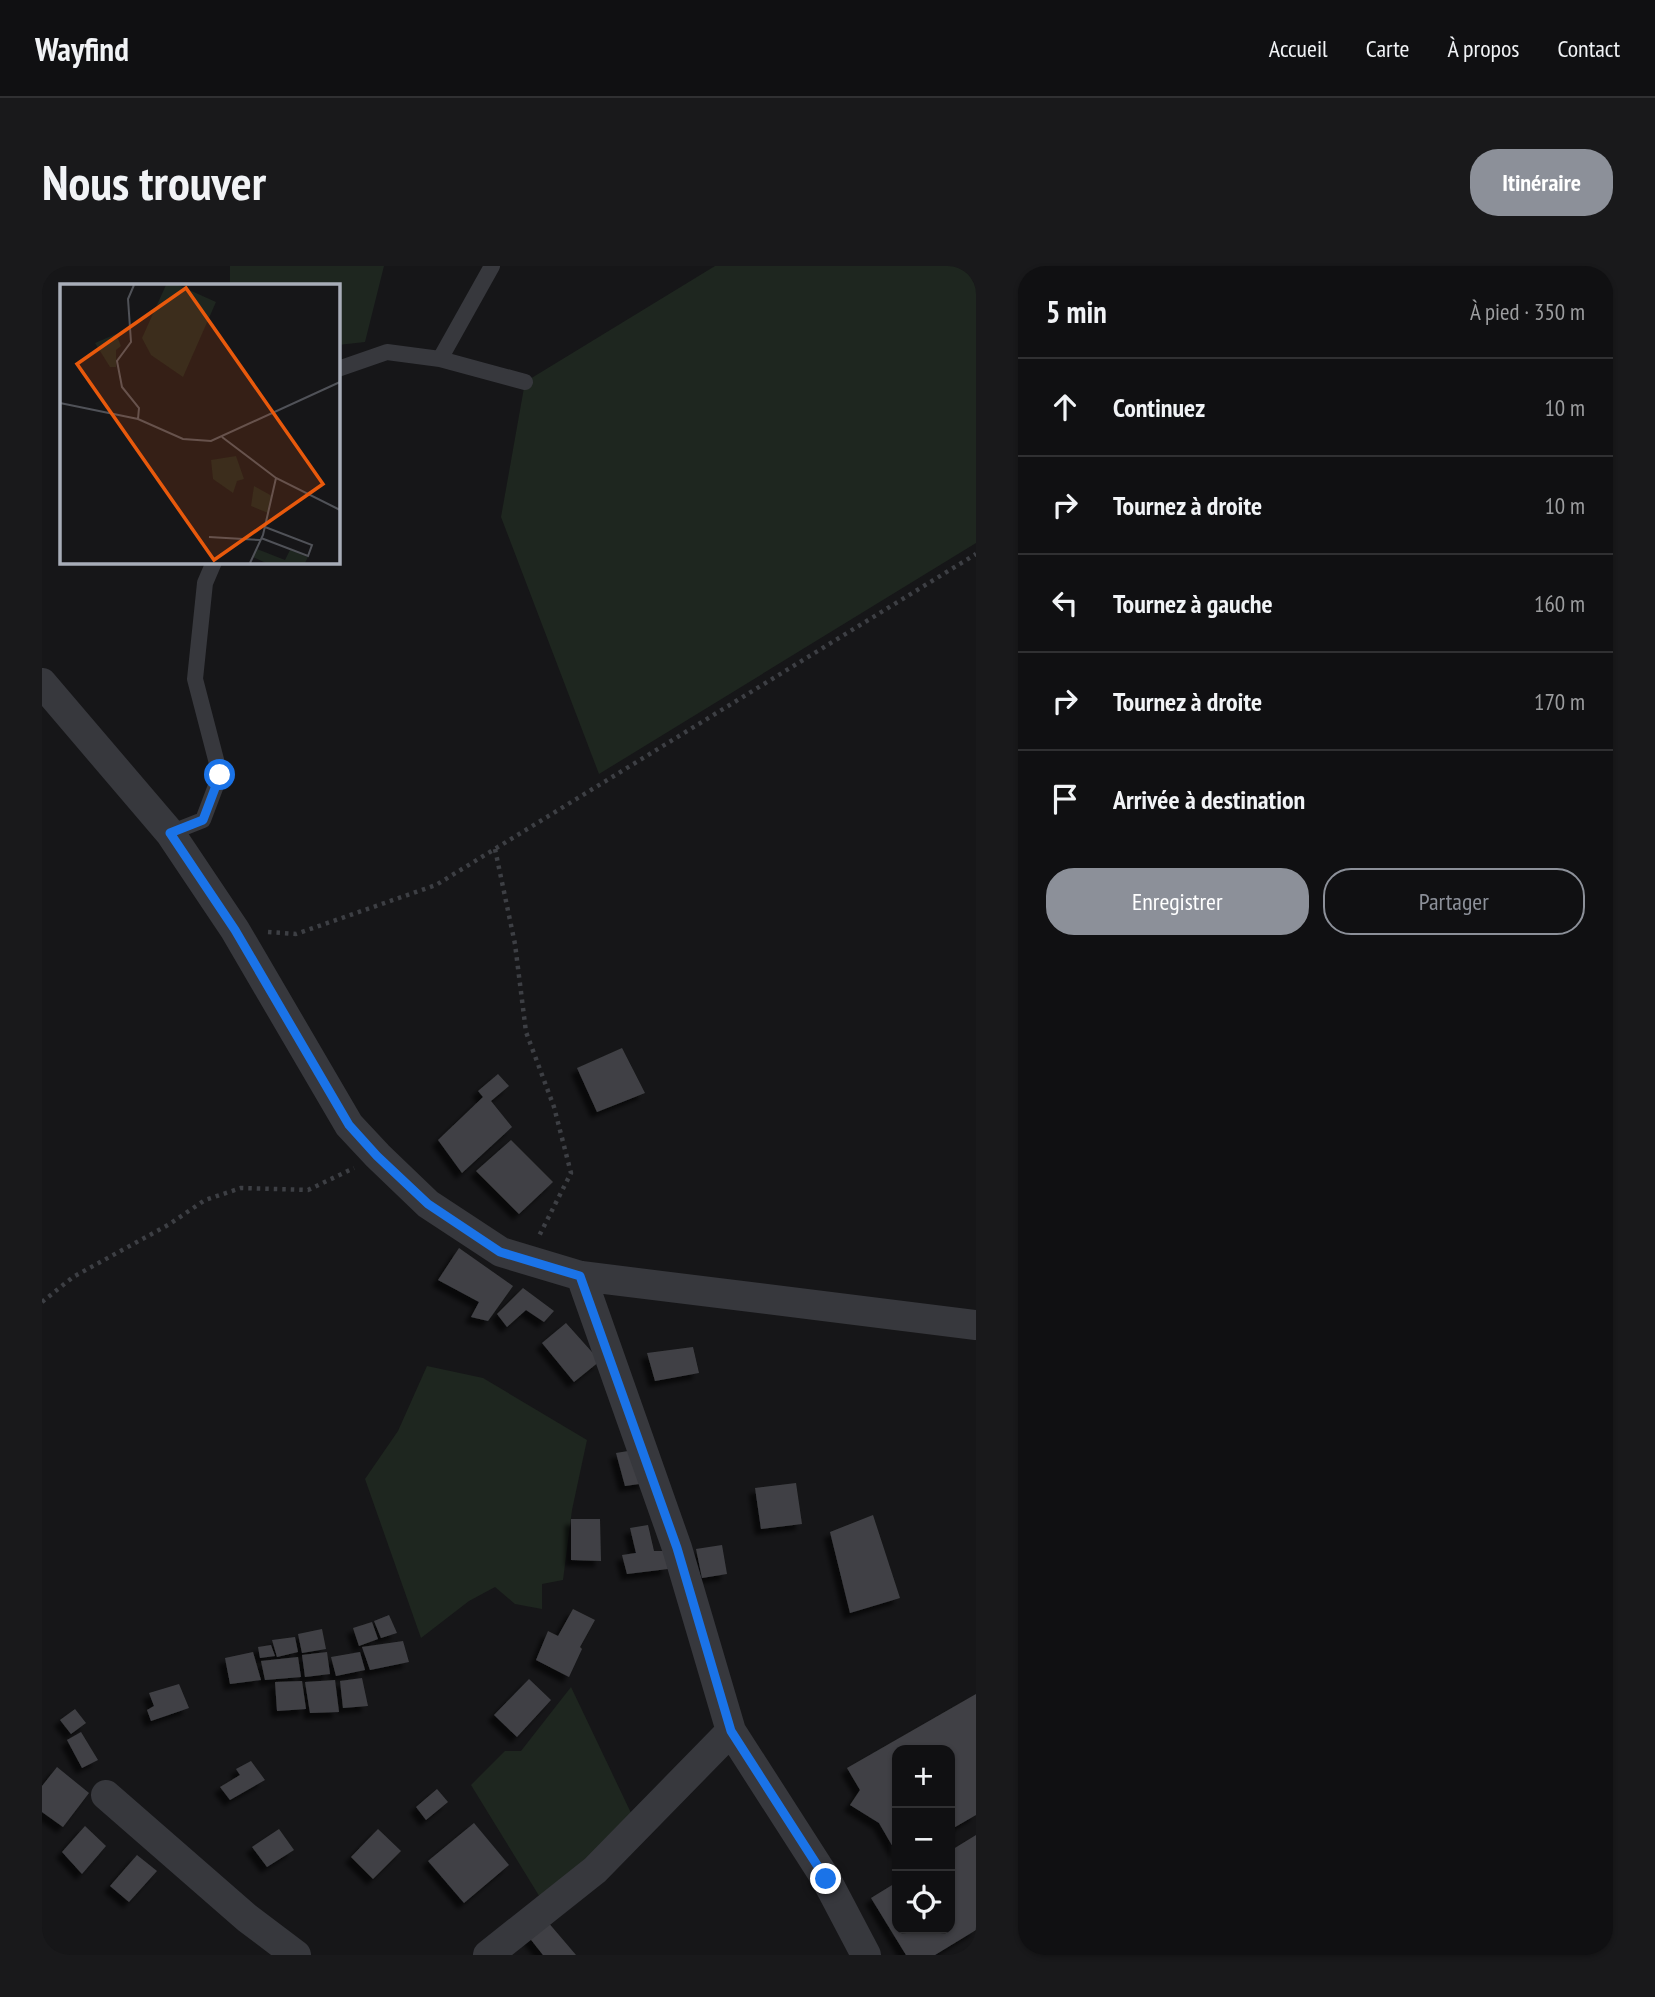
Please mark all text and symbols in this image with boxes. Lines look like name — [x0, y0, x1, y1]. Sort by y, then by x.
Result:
text: Wayfind — [35, 27, 129, 70]
text: Accueil — [1269, 33, 1328, 64]
text: Carte — [1366, 33, 1409, 64]
text: À propos — [1447, 33, 1519, 64]
text: Contact — [1557, 33, 1620, 64]
button: Itinéraire — [1470, 149, 1613, 216]
text: Nous trouver — [42, 150, 266, 214]
inset map — [60, 284, 340, 564]
text: 5 min — [1046, 292, 1107, 331]
text: À pied · 350 m — [1470, 297, 1585, 326]
icon: ahead — [1046, 388, 1084, 426]
text: Continuez — [1113, 391, 1205, 424]
text: 10 m — [1544, 393, 1585, 422]
icon: right — [1046, 486, 1084, 524]
text: Tournez à droite — [1113, 489, 1262, 522]
text: 10 m — [1544, 491, 1585, 520]
icon: left — [1046, 584, 1084, 622]
text: Tournez à gauche — [1113, 587, 1273, 620]
text: 160 m — [1534, 589, 1585, 618]
icon: right — [1046, 682, 1084, 720]
text: Tournez à droite — [1113, 685, 1262, 718]
text: 170 m — [1534, 687, 1585, 716]
route start — [204, 759, 235, 790]
icon: arrive — [1046, 780, 1084, 818]
text: Arrivée à destination — [1113, 783, 1305, 816]
button: Enregistrer — [1046, 868, 1309, 935]
button: Partager — [1323, 868, 1585, 935]
map controls — [892, 1745, 955, 1934]
button: + — [892, 1745, 955, 1808]
button: − — [892, 1808, 955, 1871]
route end — [810, 1863, 841, 1894]
button: locate — [892, 1871, 955, 1934]

